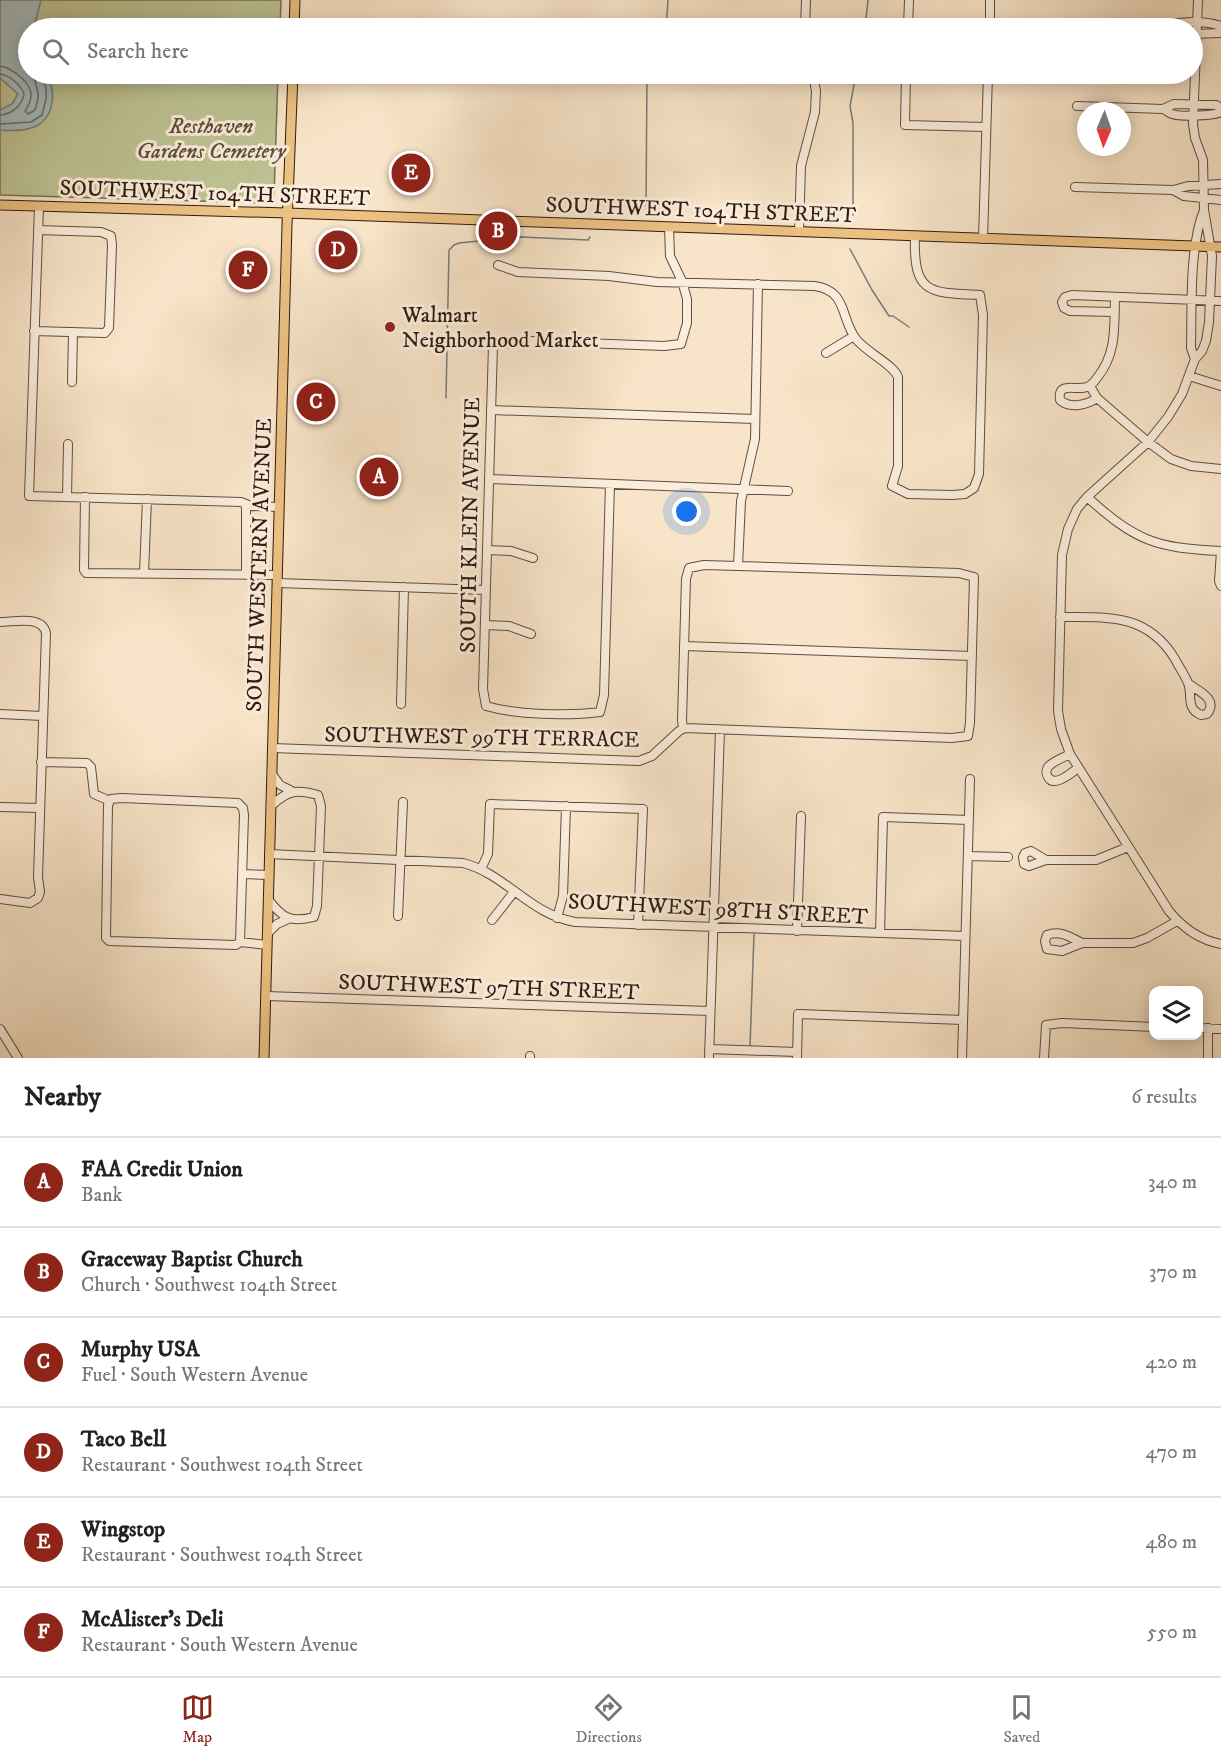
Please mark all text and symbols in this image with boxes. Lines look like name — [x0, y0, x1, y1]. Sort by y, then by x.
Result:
search box — [18, 18, 1203, 84]
icon: search — [39, 35, 72, 68]
text: Search here — [87, 38, 189, 65]
north arrow — [1077, 102, 1131, 156]
park label: Resthaven Gardens Cemetery — [136, 113, 287, 165]
pin: E — [392, 150, 430, 195]
street label: SOUTHWEST 104TH STREET — [59, 175, 371, 212]
street label: SOUTHWEST 104TH STREET — [545, 192, 857, 229]
pin: B — [478, 208, 518, 254]
pin: D — [318, 228, 358, 272]
pin: F — [228, 248, 268, 292]
place label: Walmart Neighborhood Market — [401, 302, 599, 354]
marker: Walmart Neighborhood Market — [383, 320, 397, 334]
pin: C — [296, 380, 336, 424]
street label: SOUTH KLEIN AVENUE — [455, 397, 486, 653]
street label: SOUTH WESTERN AVENUE — [241, 418, 278, 713]
pin: A — [360, 454, 398, 500]
your location — [672, 497, 701, 526]
street label: SOUTHWEST 99TH TERRACE — [324, 721, 640, 754]
street label: SOUTHWEST 98TH STREET — [567, 888, 869, 931]
street label: SOUTHWEST 97TH STREET — [338, 969, 640, 1006]
map controls — [1149, 986, 1203, 1040]
button: layers — [1149, 986, 1203, 1040]
text: Nearby — [24, 1081, 101, 1114]
text: 6 results — [1131, 1085, 1197, 1110]
text: FAA Credit Union — [81, 1156, 243, 1183]
text: A — [37, 1170, 50, 1195]
text: 340 m — [1148, 1170, 1197, 1195]
text: Bank — [81, 1183, 123, 1208]
text: Graceway Baptist Church — [81, 1246, 303, 1273]
text: B — [37, 1260, 50, 1285]
text: 370 m — [1149, 1260, 1197, 1285]
text: Church · Southwest 104th Street — [81, 1273, 337, 1298]
text: Murphy USA — [81, 1336, 200, 1363]
text: C — [37, 1350, 50, 1375]
text: 420 m — [1146, 1350, 1197, 1375]
text: Fuel · South Western Avenue — [81, 1363, 308, 1388]
text: Taco Bell — [81, 1426, 166, 1453]
text: D — [36, 1440, 51, 1465]
text: 470 m — [1146, 1440, 1197, 1465]
text: Restaurant · Southwest 104th Street — [81, 1453, 363, 1478]
text: Wingstop — [81, 1516, 165, 1543]
text: E — [36, 1530, 51, 1555]
text: 480 m — [1145, 1530, 1197, 1555]
text: Restaurant · Southwest 104th Street — [81, 1543, 363, 1568]
text: McAlister's Deli — [81, 1606, 223, 1633]
text: F — [37, 1620, 50, 1645]
text: 550 m — [1147, 1620, 1197, 1645]
text: Restaurant · South Western Avenue — [81, 1633, 358, 1658]
tab: Map — [181, 1691, 214, 1747]
tab: Directions — [575, 1691, 642, 1747]
tab: Saved — [1003, 1691, 1040, 1747]

